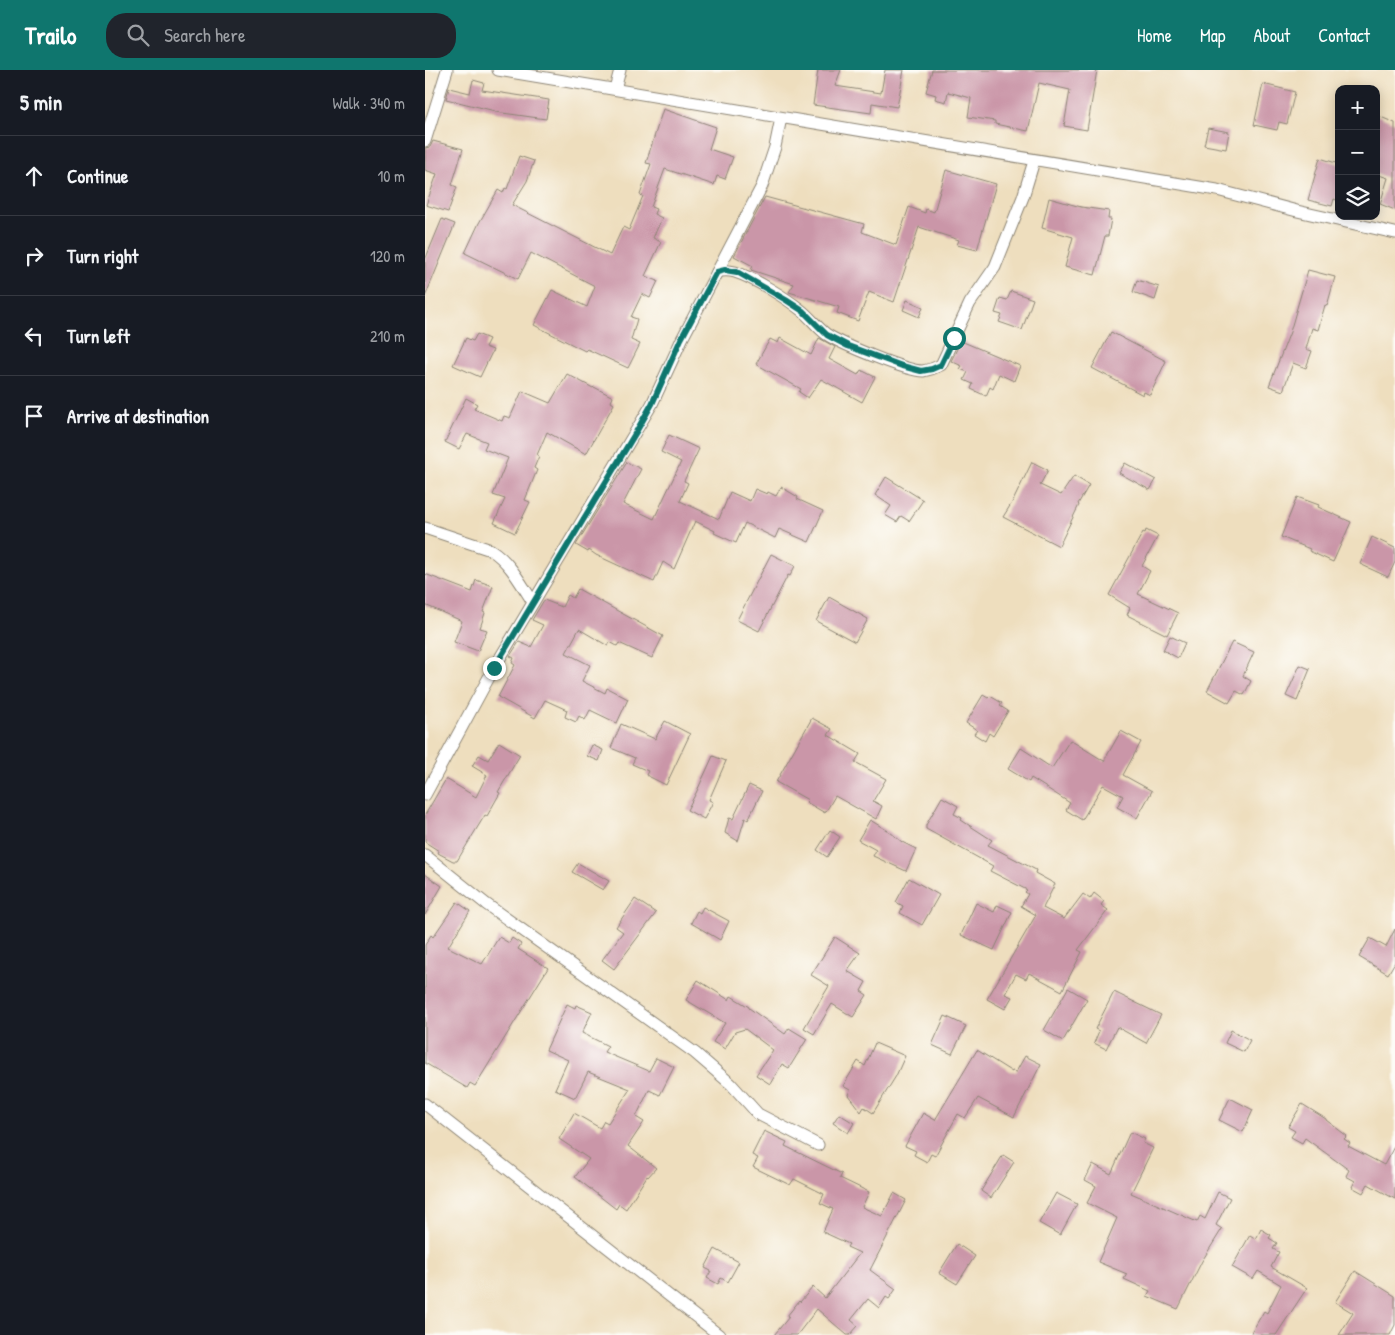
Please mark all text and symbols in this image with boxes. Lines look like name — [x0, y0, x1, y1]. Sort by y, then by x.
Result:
search box — [106, 13, 456, 58]
text: Trailo — [25, 19, 76, 51]
icon: search — [124, 21, 152, 49]
text: Search here — [164, 22, 246, 48]
text: Home — [1137, 23, 1172, 48]
text: Map — [1200, 23, 1225, 48]
text: About — [1253, 23, 1290, 48]
text: Contact — [1318, 23, 1370, 48]
map controls — [1335, 85, 1380, 220]
button: + — [1335, 85, 1380, 130]
text: 5 min — [20, 88, 62, 117]
text: Walk · 340 m — [333, 92, 405, 114]
button: − — [1335, 130, 1380, 175]
icon: ahead — [20, 162, 48, 190]
text: Continue — [67, 163, 128, 189]
text: 10 m — [377, 165, 405, 187]
button: layers — [1335, 175, 1380, 220]
icon: right — [20, 242, 48, 270]
text: Turn right — [67, 243, 138, 269]
text: 120 m — [370, 245, 405, 267]
icon: left — [20, 322, 48, 350]
text: Turn left — [67, 323, 130, 349]
text: 210 m — [370, 325, 405, 347]
route start — [943, 327, 966, 350]
icon: arrive — [20, 402, 48, 430]
text: Arrive at destination — [67, 403, 209, 429]
route end — [483, 657, 506, 680]

